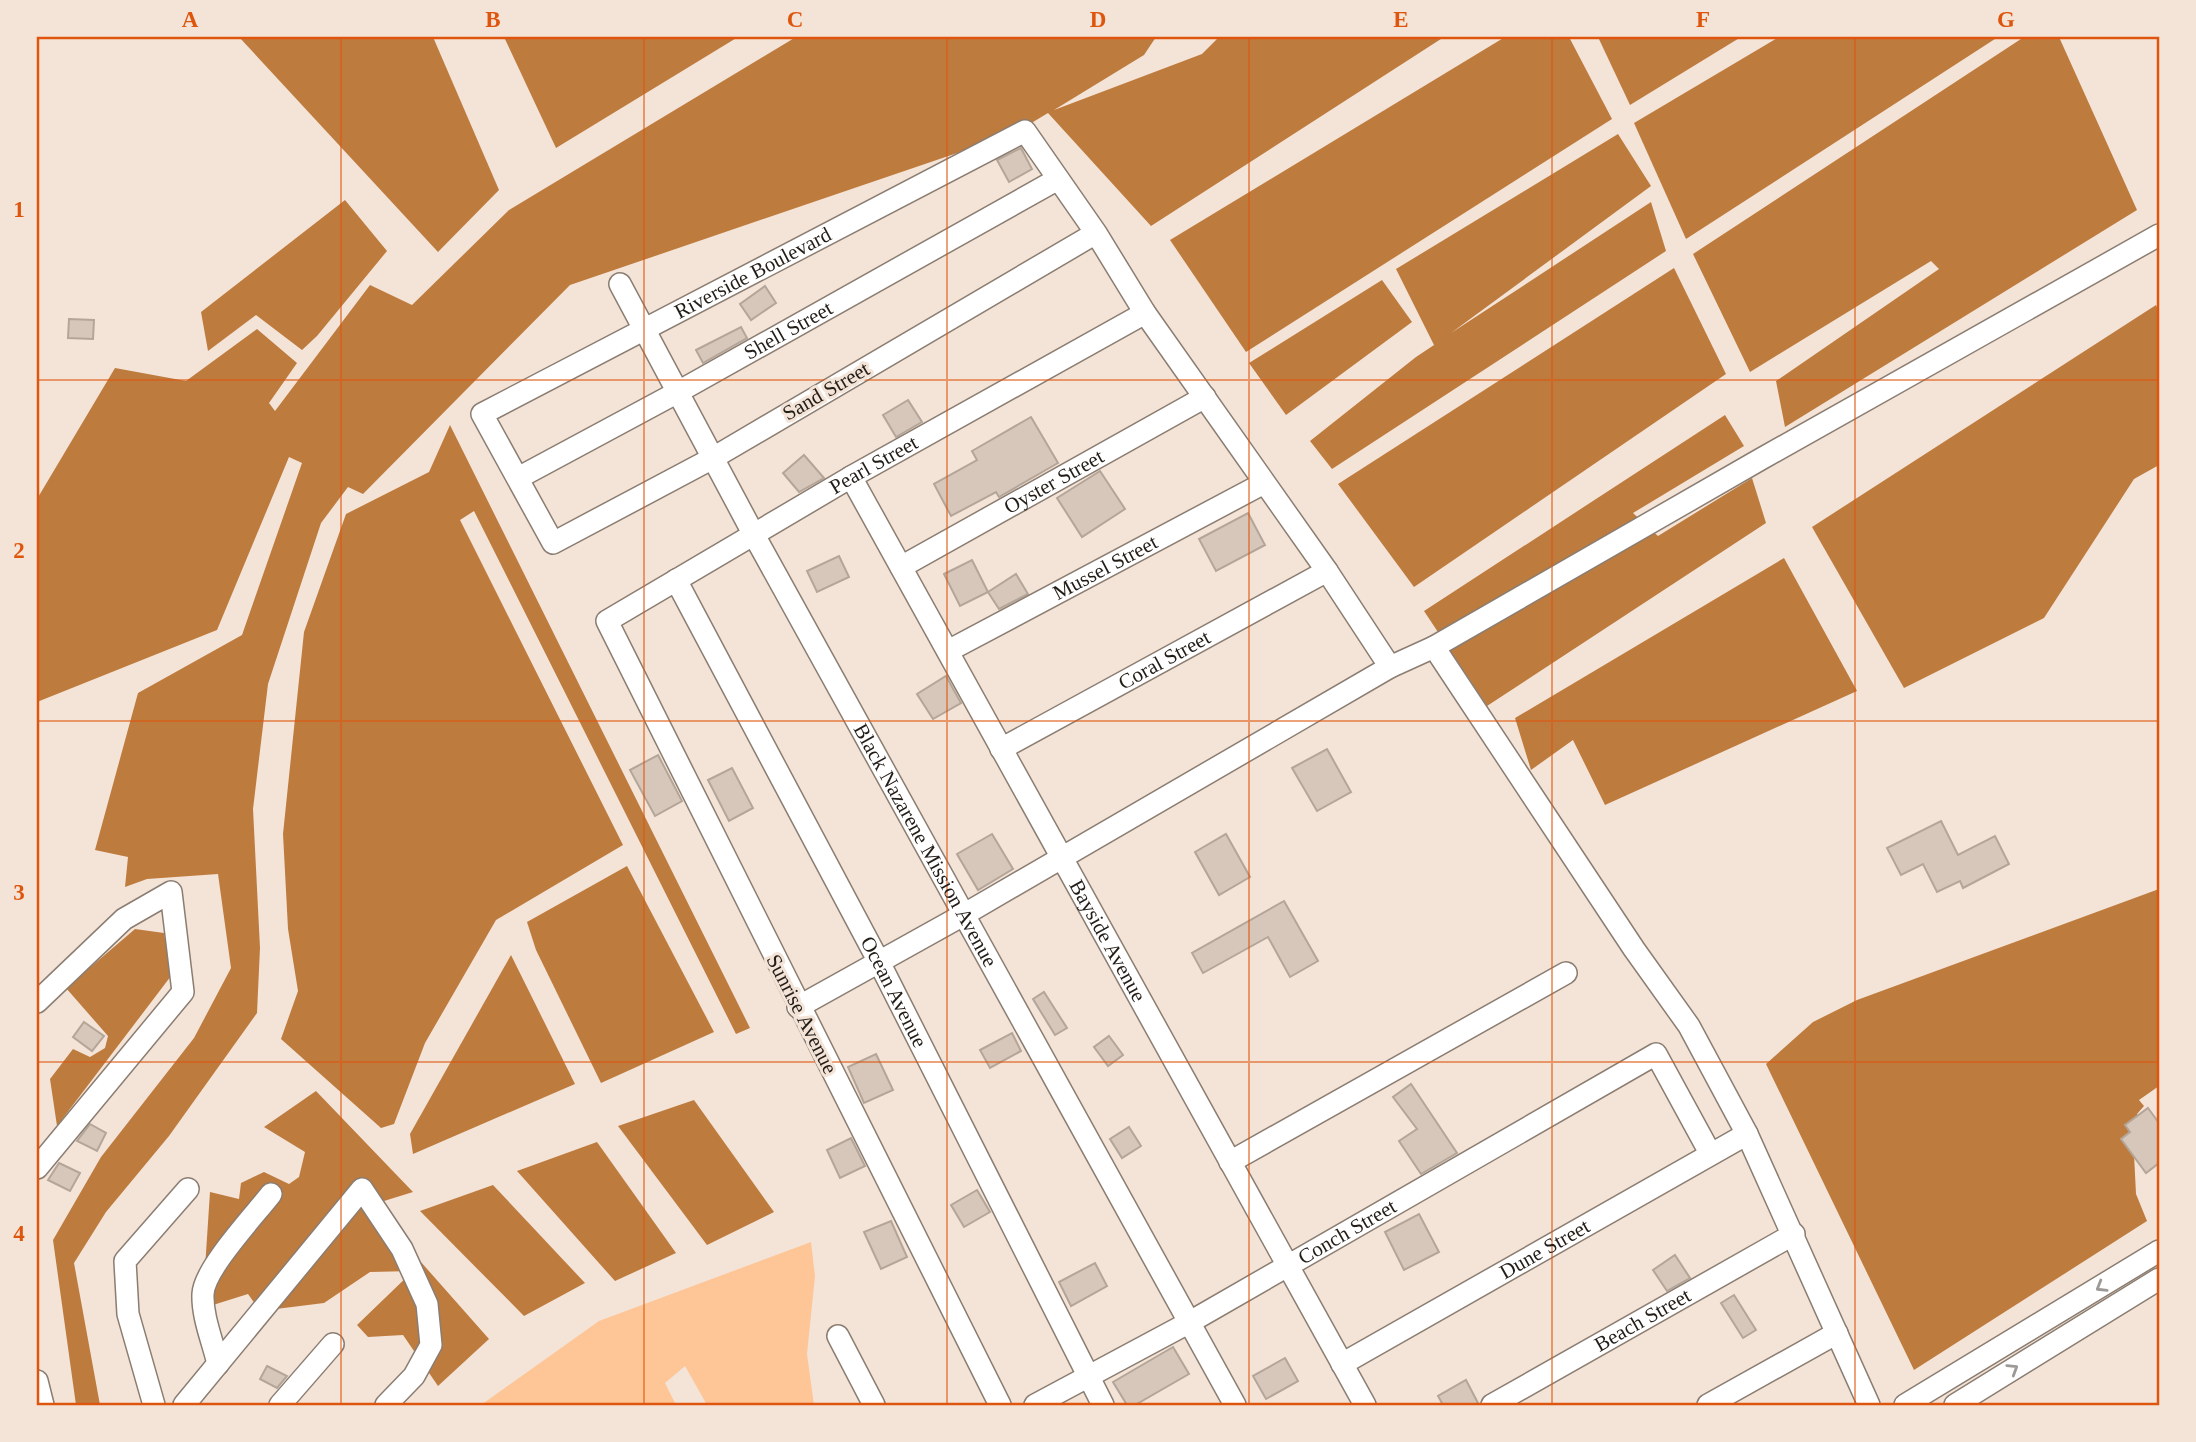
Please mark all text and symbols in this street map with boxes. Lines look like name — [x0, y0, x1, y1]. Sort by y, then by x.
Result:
text: A — [182, 7, 199, 32]
text: B — [485, 7, 501, 32]
text: C — [787, 7, 803, 32]
text: D — [1090, 7, 1106, 32]
text: E — [1393, 7, 1409, 32]
text: F — [1696, 7, 1710, 32]
text: G — [1997, 7, 2015, 32]
text: 1 — [13, 197, 25, 222]
street label: Riverside Boulevard — [670, 222, 836, 324]
street label: Shell Street — [740, 296, 837, 365]
street label: Sand Street — [778, 356, 874, 425]
street label: Pearl Street — [825, 430, 922, 499]
street label: Oyster Street — [1000, 444, 1108, 519]
street label: Mussel Street — [1049, 530, 1162, 605]
text: 2 — [13, 538, 25, 563]
street label: Coral Street — [1114, 625, 1214, 695]
street label: Black Nazarene Mission Avenue — [849, 719, 1002, 971]
street label: Bayside Avenue — [1064, 876, 1151, 1006]
text: 3 — [13, 880, 25, 905]
street label: Ocean Avenue — [856, 932, 932, 1051]
street label: Sunrise Avenue — [762, 950, 842, 1078]
street label: Conch Street — [1294, 1194, 1400, 1269]
street label: Dune Street — [1495, 1214, 1594, 1284]
text: 4 — [13, 1221, 25, 1246]
one-way arrow — [2095, 1278, 2108, 1291]
street label: Beach Street — [1590, 1283, 1695, 1357]
one-way arrow — [2005, 1365, 2018, 1378]

